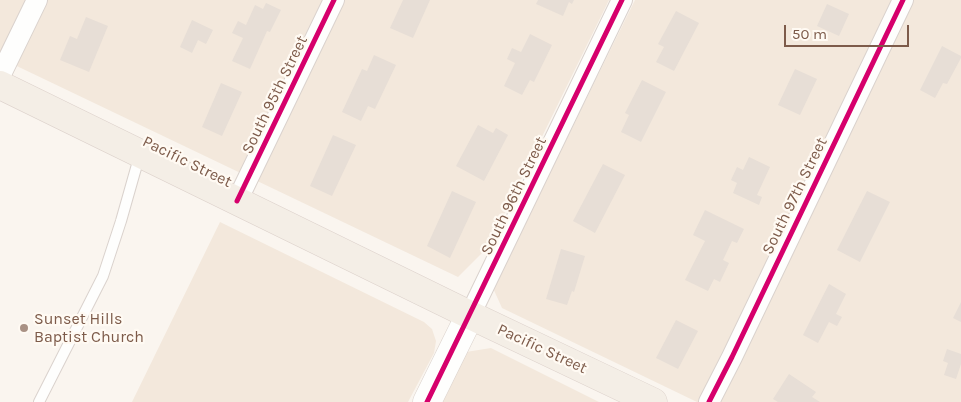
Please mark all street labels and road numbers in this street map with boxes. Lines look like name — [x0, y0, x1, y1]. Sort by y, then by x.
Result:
street label: South 95th Street — [238, 33, 312, 157]
street label: Pacific Street — [139, 132, 235, 192]
street label: South 96th Street — [477, 134, 551, 258]
street label: South 97th Street — [758, 134, 832, 258]
street label: Pacific Street — [494, 320, 590, 378]

